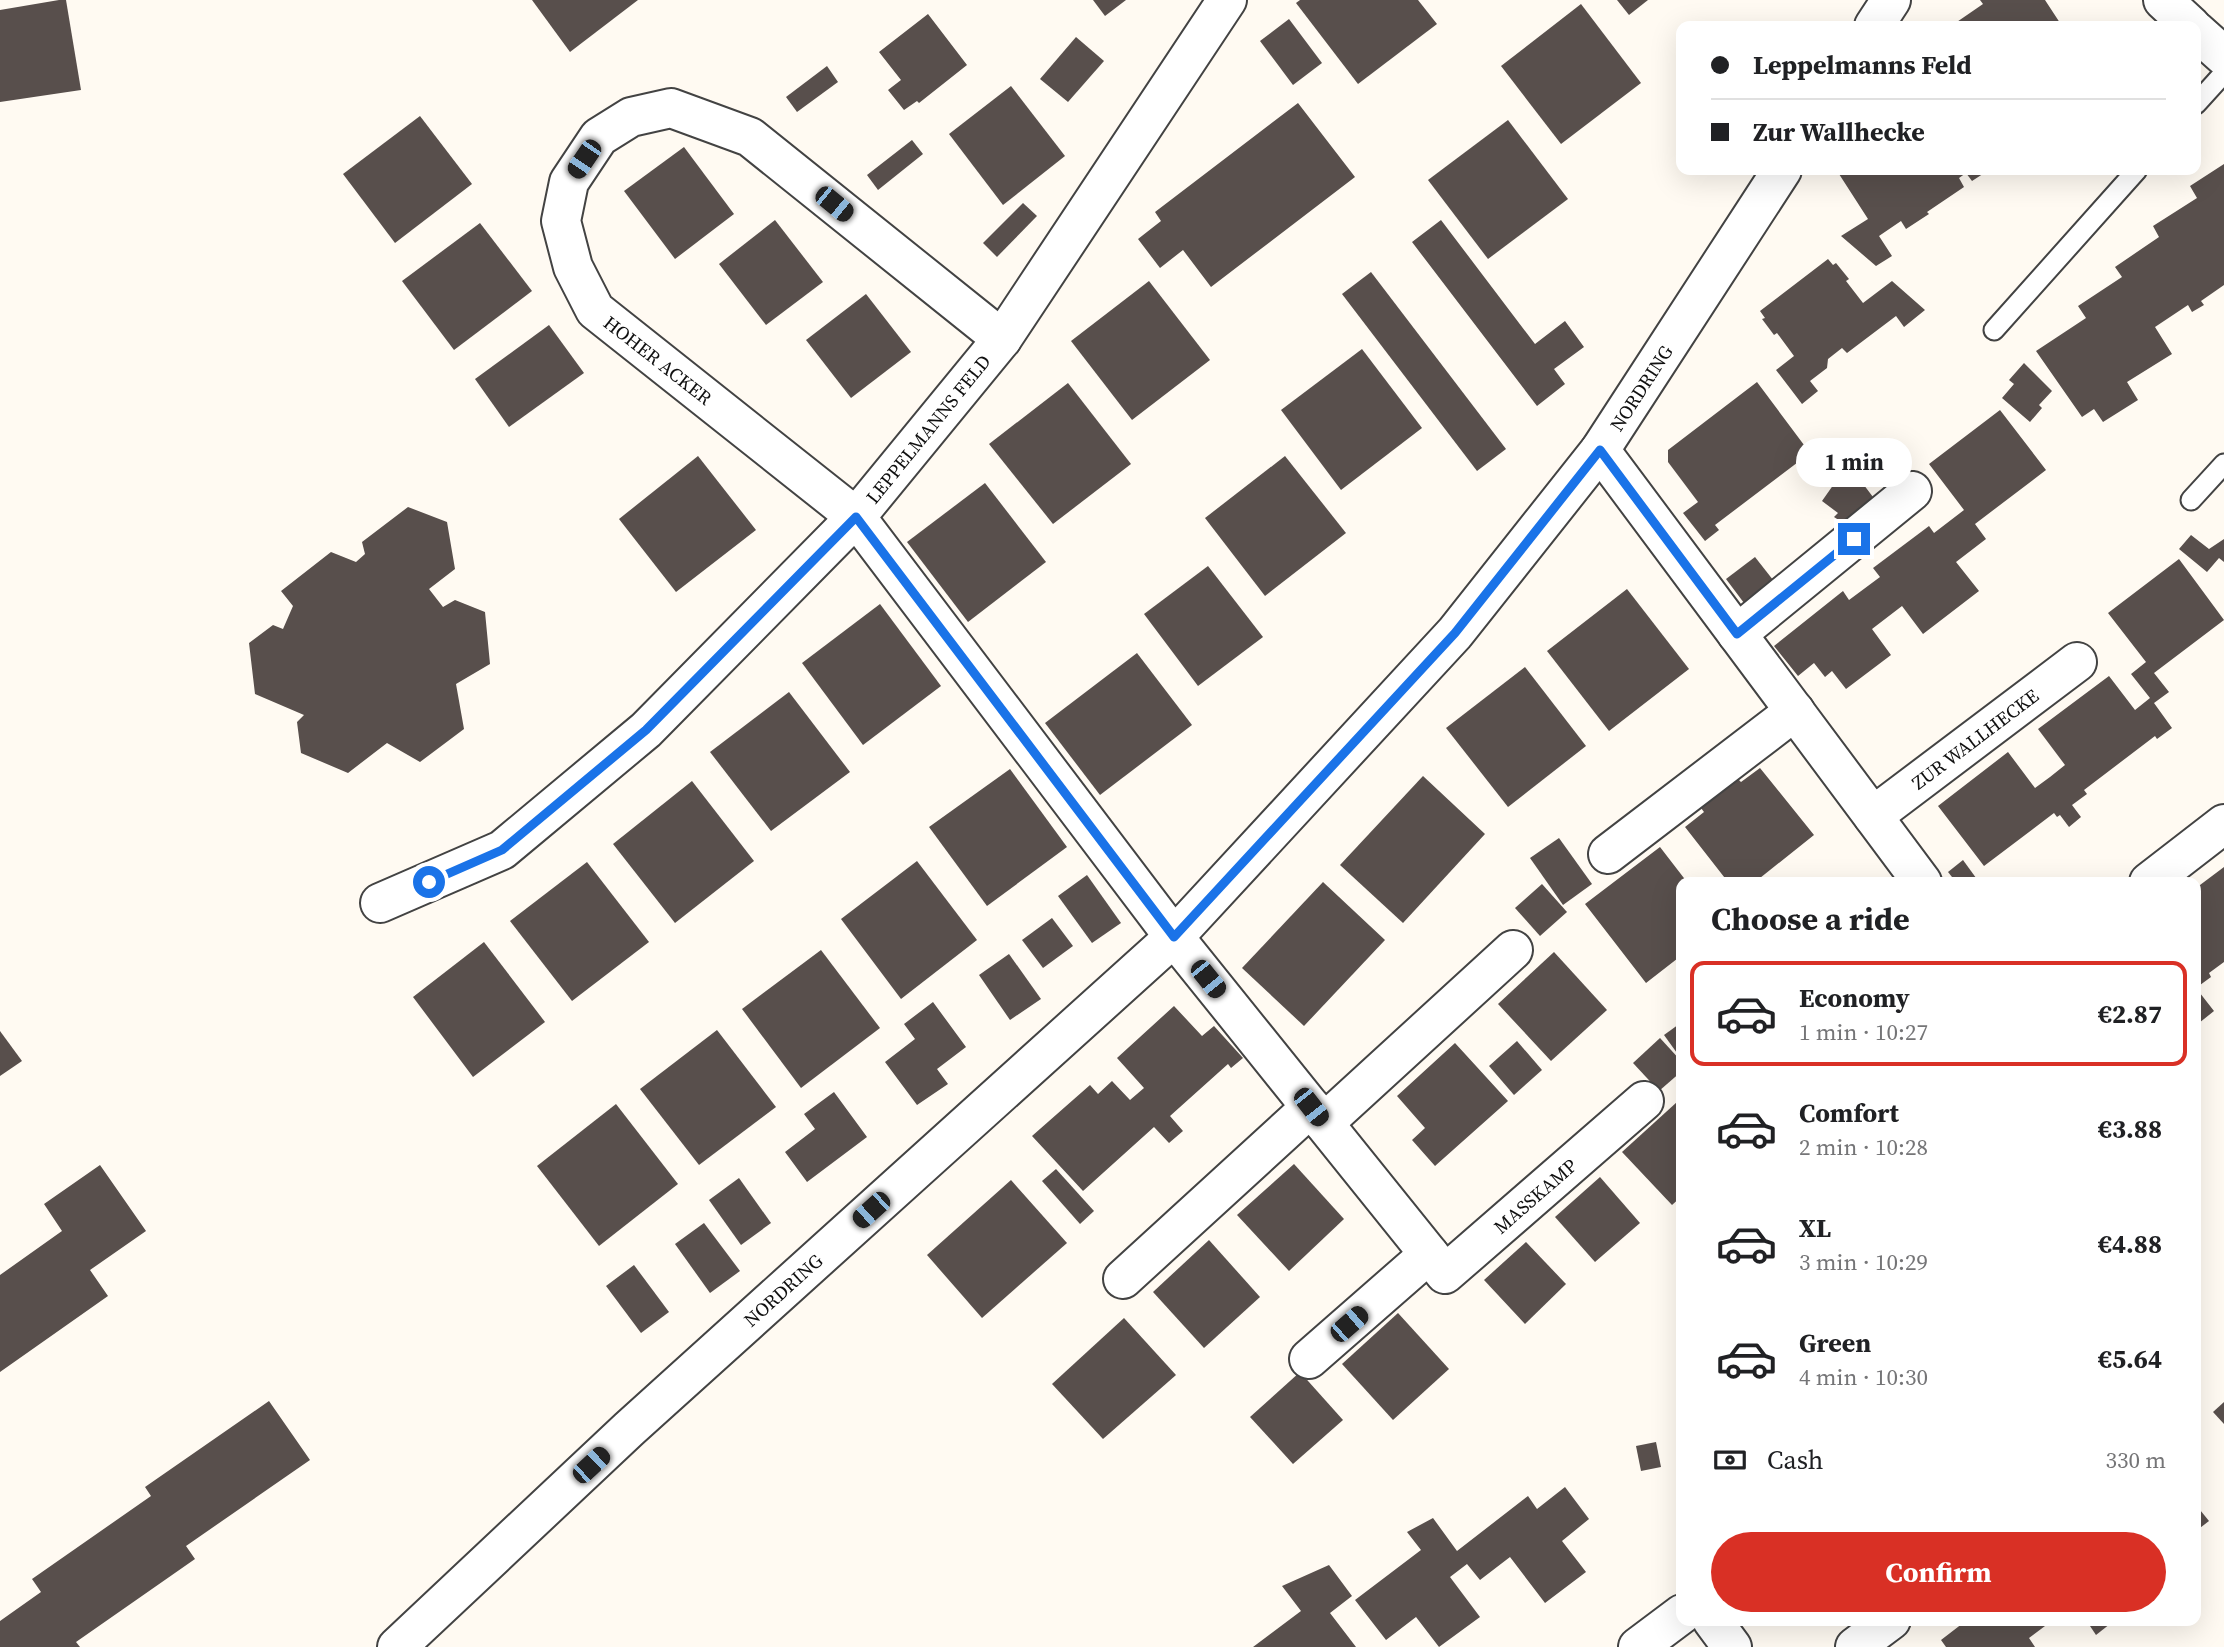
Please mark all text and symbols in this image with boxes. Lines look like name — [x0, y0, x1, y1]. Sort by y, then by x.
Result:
text: Leppelmanns Feld — [1753, 47, 1972, 83]
text: Zur Wallhecke — [1753, 114, 1925, 150]
car — [564, 136, 605, 182]
car — [812, 183, 857, 225]
street label: HOHER ACKER — [598, 309, 718, 411]
street label: NORDRING — [1603, 340, 1679, 436]
street label: LEPPELMANNS FELD — [860, 349, 996, 509]
callout: 1 min — [1796, 438, 1912, 486]
text: 1 min — [1824, 446, 1884, 478]
route end — [1838, 523, 1870, 555]
street label: ZUR WALLHECKE — [1906, 683, 2044, 795]
route start — [413, 866, 445, 898]
text: Choose a ride — [1711, 897, 1910, 941]
car — [1187, 956, 1230, 1002]
text: Economy — [1799, 980, 1910, 1016]
icon: car — [1715, 982, 1778, 1045]
text: €2.87 — [2098, 996, 2162, 1032]
text: 1 min · 10:27 — [1799, 1016, 1928, 1048]
car — [1290, 1084, 1333, 1130]
text: Comfort — [1799, 1095, 1899, 1131]
icon: car — [1715, 1097, 1778, 1160]
text: €3.88 — [2098, 1111, 2162, 1147]
text: 2 min · 10:28 — [1799, 1131, 1928, 1163]
street label: MASSKAMP — [1488, 1153, 1582, 1239]
car — [849, 1188, 894, 1232]
text: XL — [1799, 1210, 1831, 1246]
icon: car — [1715, 1212, 1778, 1275]
text: €4.88 — [2098, 1226, 2162, 1262]
text: 3 min · 10:29 — [1799, 1246, 1928, 1278]
street label: NORDRING — [738, 1248, 828, 1332]
car — [1327, 1302, 1372, 1346]
text: Green — [1799, 1325, 1871, 1361]
icon: car — [1715, 1327, 1778, 1390]
text: €5.64 — [2098, 1341, 2162, 1377]
text: 4 min · 10:30 — [1799, 1361, 1928, 1393]
icon: cash — [1711, 1441, 1749, 1479]
text: Cash — [1767, 1442, 1823, 1478]
car — [569, 1443, 614, 1487]
text: 330 m — [2105, 1444, 2166, 1476]
button: Confirm — [1711, 1532, 2166, 1612]

